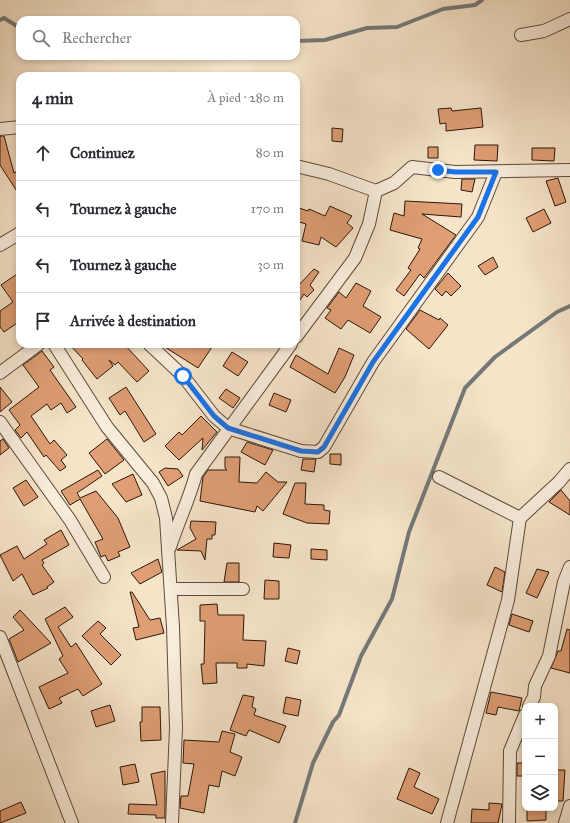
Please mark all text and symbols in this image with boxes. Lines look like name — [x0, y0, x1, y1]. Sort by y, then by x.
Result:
search box — [16, 16, 300, 60]
icon: search — [30, 27, 52, 49]
text: Rechercher — [62, 29, 132, 47]
text: 4 min — [32, 88, 73, 109]
text: À pied · 280 m — [207, 90, 284, 106]
icon: ahead — [32, 142, 54, 164]
text: Continuez — [70, 144, 135, 162]
text: 80 m — [256, 145, 284, 161]
route end — [429, 161, 447, 179]
icon: left — [32, 198, 54, 220]
text: Tournez à gauche — [70, 200, 177, 218]
text: 170 m — [251, 201, 284, 217]
icon: left — [32, 254, 54, 276]
text: Tournez à gauche — [70, 256, 177, 274]
text: 30 m — [258, 257, 284, 273]
icon: arrive — [32, 310, 54, 332]
text: Arrivée à destination — [70, 312, 196, 330]
route start — [174, 367, 192, 385]
map controls — [522, 703, 558, 811]
button: + — [522, 703, 558, 739]
button: − — [522, 739, 558, 775]
button: layers — [522, 775, 558, 811]

